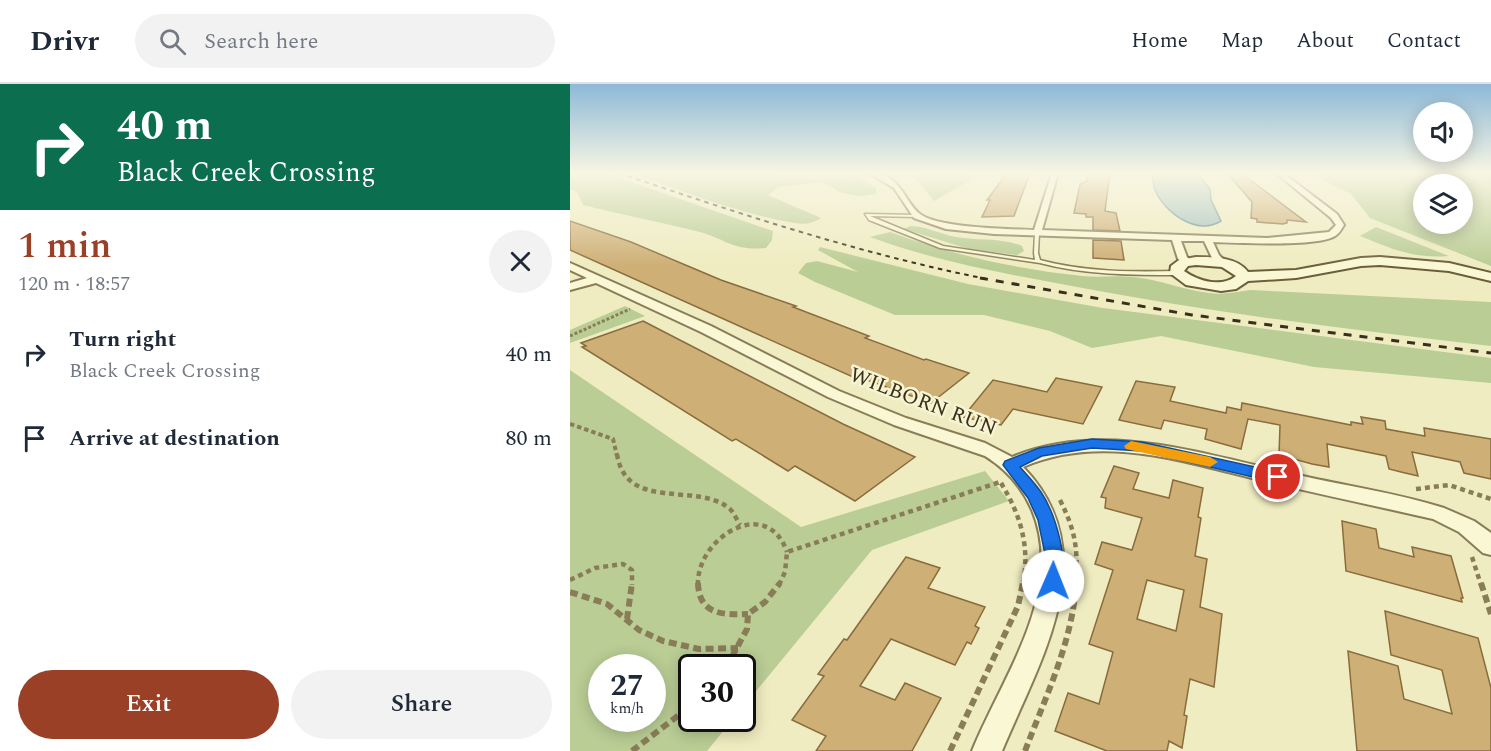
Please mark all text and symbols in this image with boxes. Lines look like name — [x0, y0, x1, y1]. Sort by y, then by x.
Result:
search box — [135, 14, 555, 68]
text: Drivr — [30, 20, 99, 63]
icon: search — [156, 25, 189, 58]
text: Search here — [204, 25, 318, 58]
text: Home — [1131, 25, 1188, 57]
text: Map — [1221, 25, 1263, 57]
text: About — [1296, 25, 1354, 57]
text: Contact — [1387, 25, 1461, 57]
text: 40 m — [117, 95, 212, 158]
map controls — [1413, 102, 1473, 234]
button: sound — [1413, 102, 1473, 162]
icon: right — [18, 108, 96, 186]
text: Black Creek Crossing — [117, 152, 375, 194]
button: layers — [1413, 174, 1473, 234]
text: 1 min — [18, 219, 111, 274]
button: close — [489, 230, 552, 293]
text: 120 m · 18:57 — [18, 269, 130, 299]
text: Turn right — [69, 323, 176, 356]
icon: right — [18, 338, 51, 371]
text: 40 m — [506, 338, 552, 371]
text: Black Creek Crossing — [69, 356, 260, 386]
street label: WILBORN RUN — [845, 359, 1001, 445]
icon: arrive — [18, 422, 51, 455]
text: Arrive at destination — [69, 422, 280, 455]
text: 80 m — [506, 422, 552, 455]
pin — [1252, 451, 1303, 502]
icon: arrive — [1261, 460, 1294, 493]
position arrow — [1021, 549, 1085, 613]
speed limit sign: 30 — [678, 654, 756, 732]
text: 27 — [610, 663, 644, 709]
button: Exit — [18, 670, 279, 739]
button: Share — [291, 670, 552, 739]
text: km/h — [610, 697, 644, 720]

